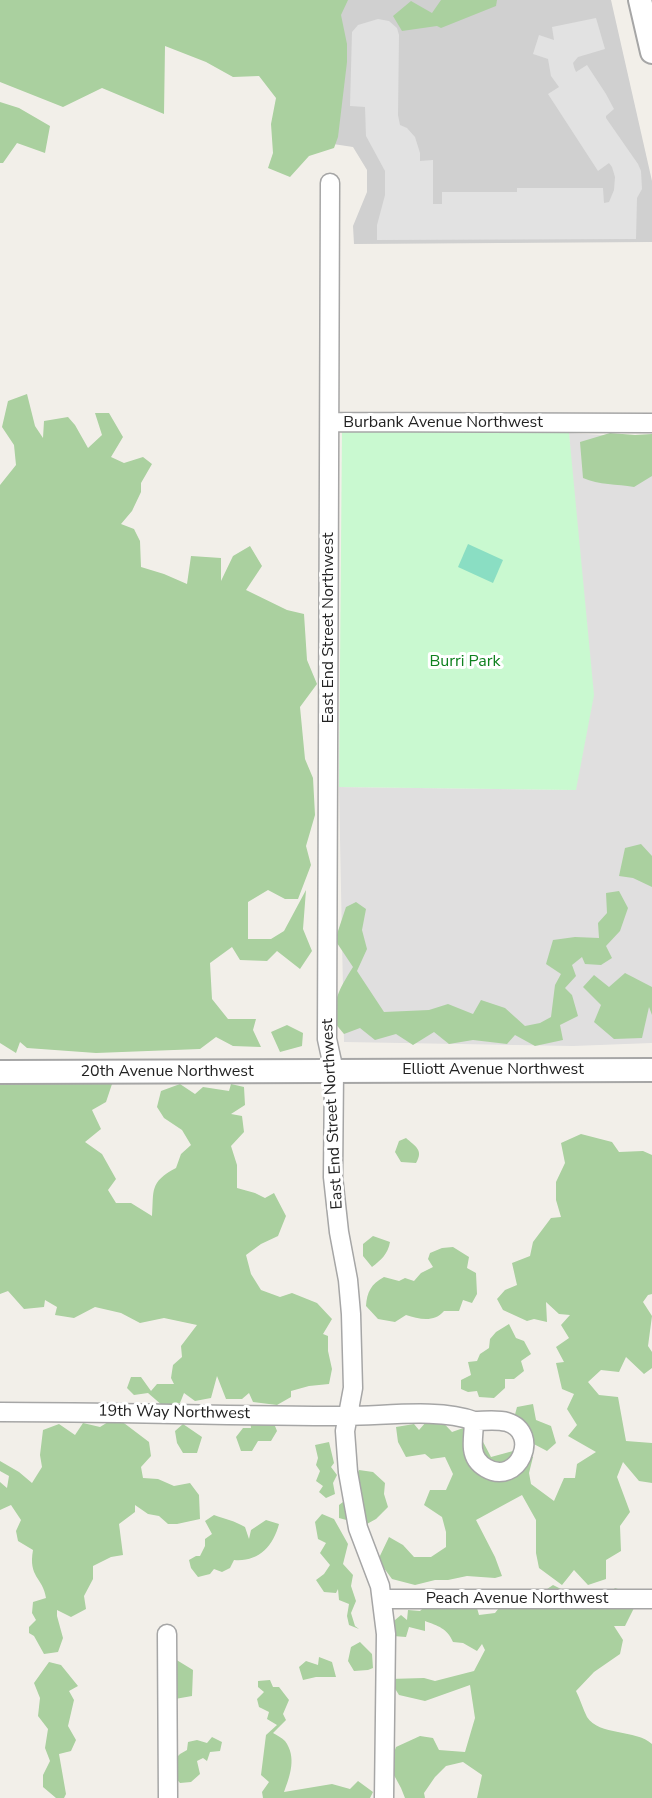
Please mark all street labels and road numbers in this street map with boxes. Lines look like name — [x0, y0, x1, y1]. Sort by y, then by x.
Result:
street label: Burbank Avenue Northwest — [343, 413, 543, 433]
street label: East End Street Northwest — [319, 532, 339, 724]
street label: East End Street Northwest — [318, 1018, 348, 1210]
street label: Elliott Avenue Northwest — [402, 1060, 584, 1080]
street label: 20th Avenue Northwest — [80, 1062, 254, 1082]
street label: 19th Way Northwest — [98, 1402, 250, 1424]
street label: Peach Avenue Northwest — [426, 1589, 608, 1609]

